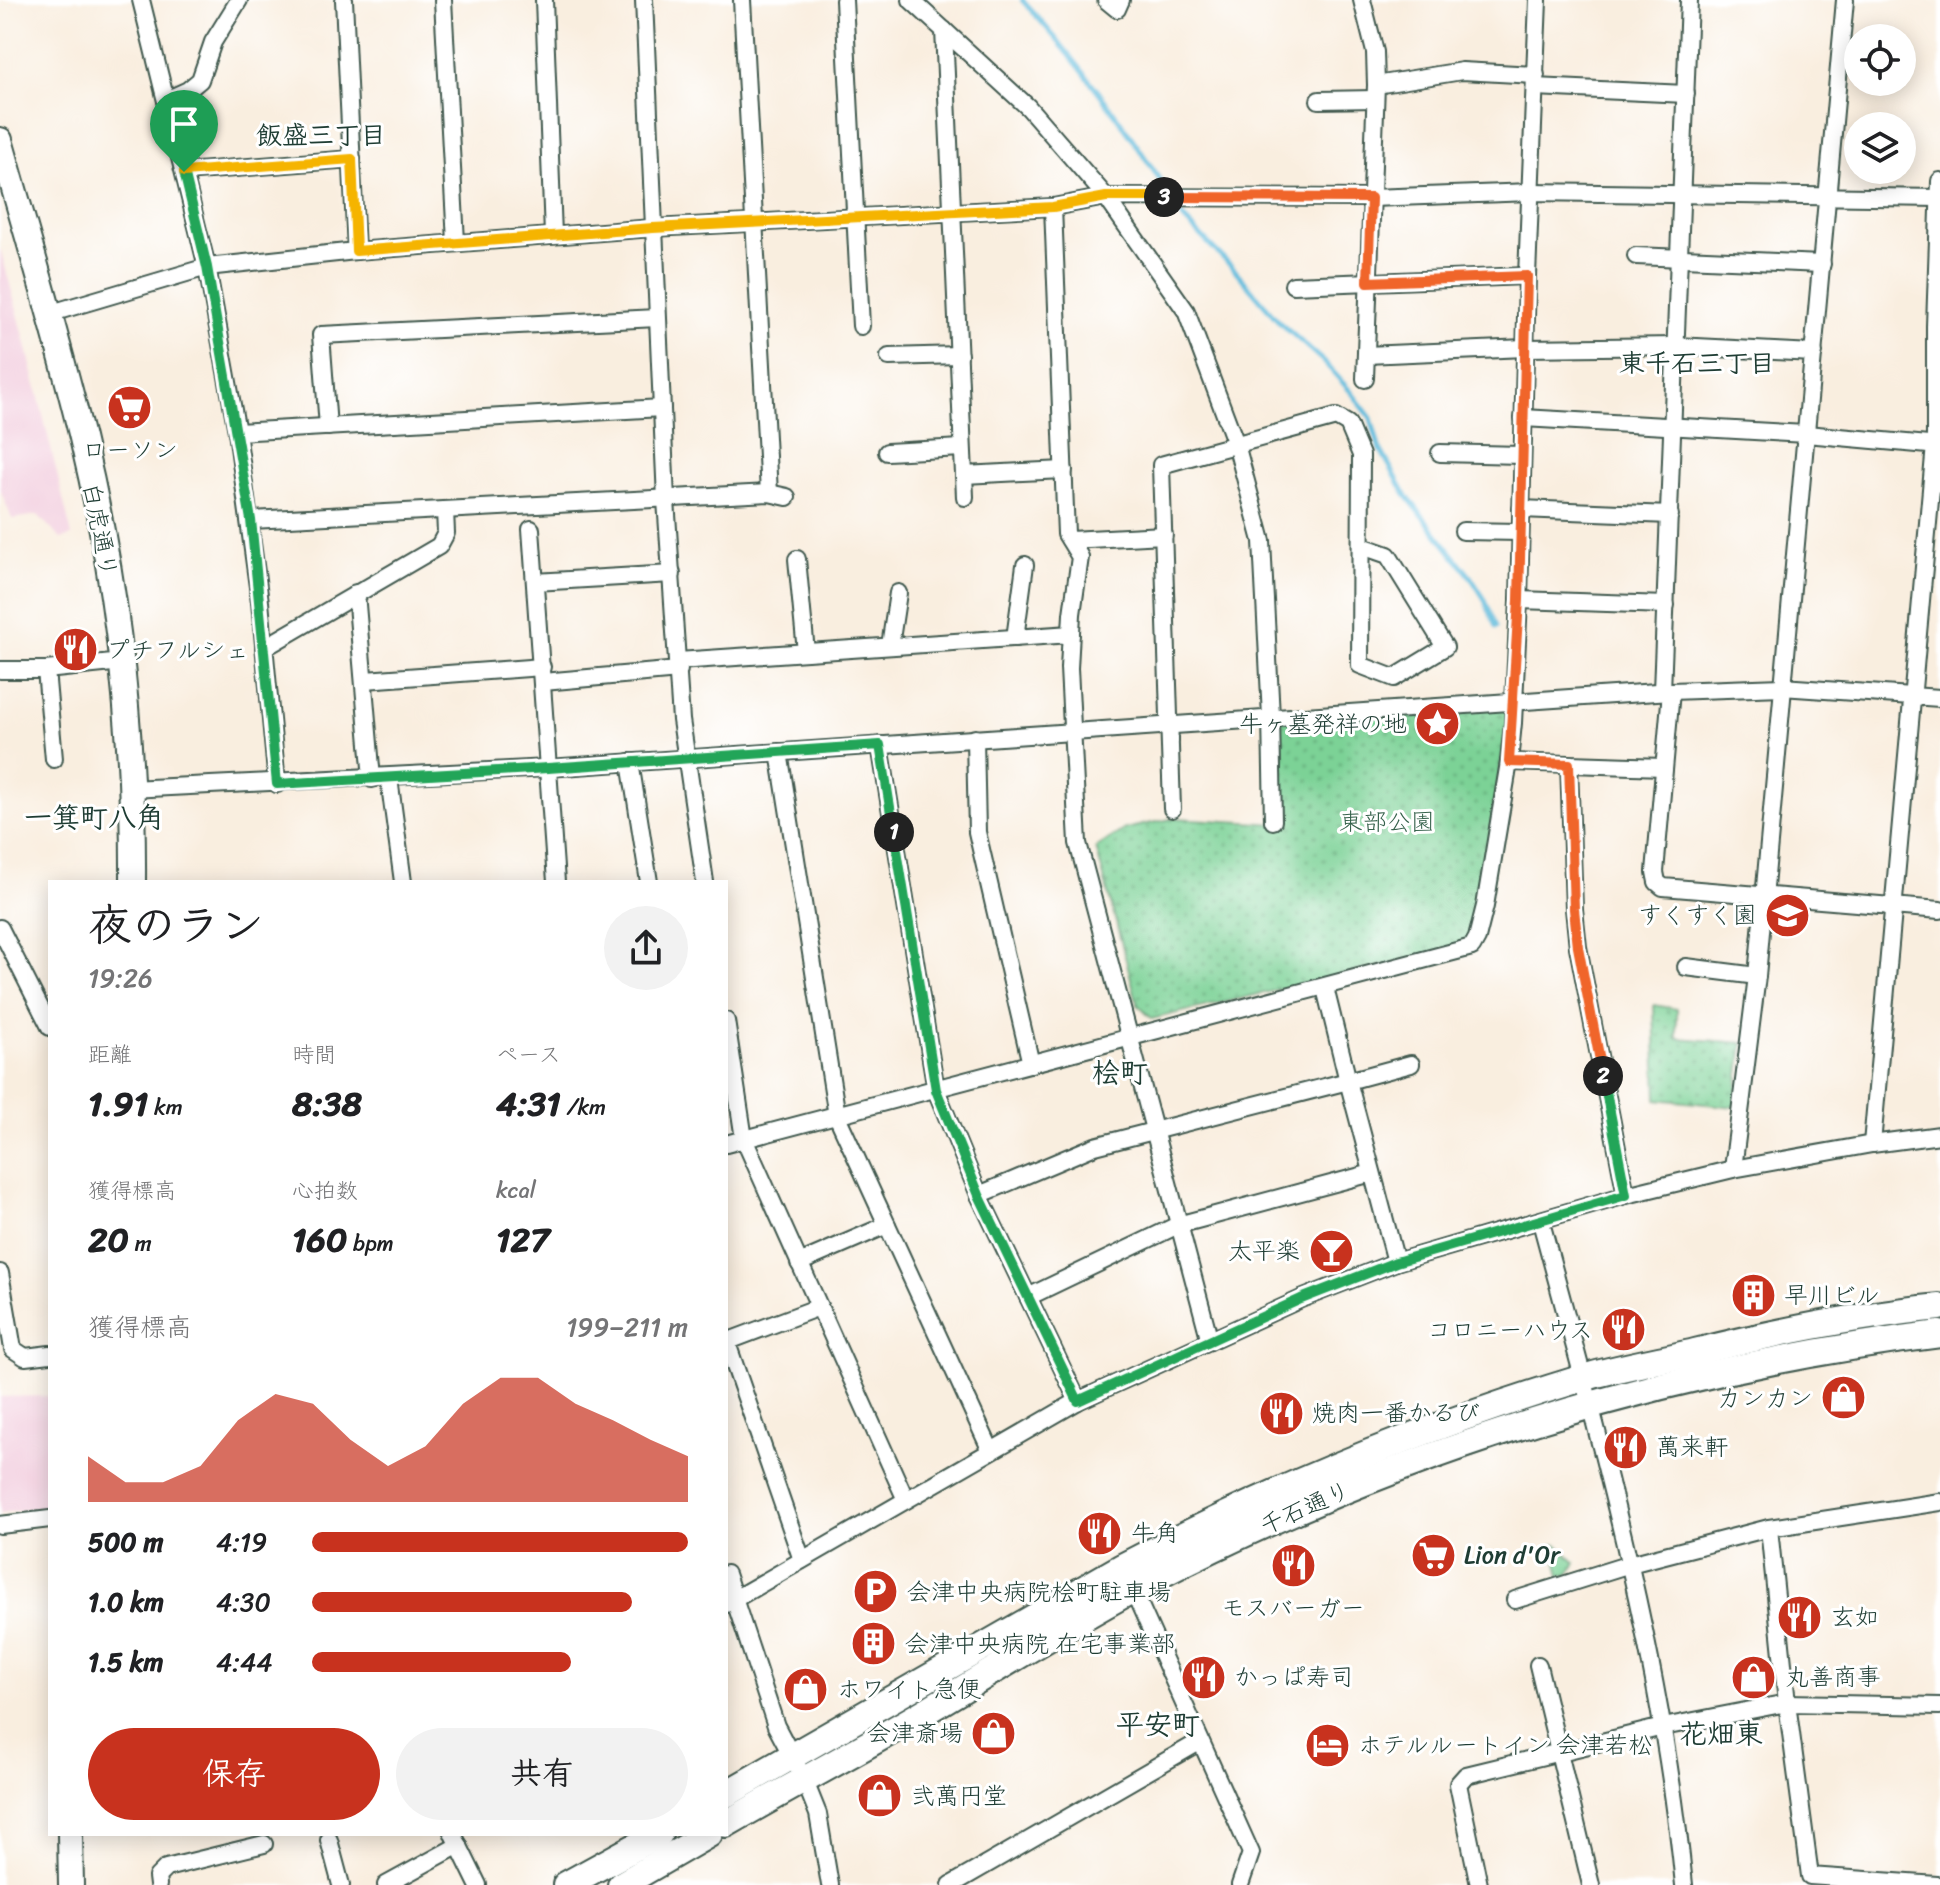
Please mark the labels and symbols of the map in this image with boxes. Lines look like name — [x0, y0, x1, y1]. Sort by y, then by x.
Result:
pin — [150, 90, 218, 172]
district label: 飯盛三丁目 — [256, 112, 386, 158]
pin: 3 — [1144, 177, 1184, 217]
district label: 東千石三丁目 — [1619, 340, 1775, 386]
supermarket icon: ローソン — [106, 384, 154, 432]
place label: ローソン — [82, 429, 178, 471]
street label: 白虎通り — [70, 479, 130, 581]
restaurant icon: プチフルシェ — [51, 626, 99, 674]
place label: プチフルシェ — [106, 629, 249, 671]
place icon: 牛ヶ墓発祥の地 — [1414, 700, 1462, 748]
place label: 牛ヶ墓発祥の地 — [1239, 703, 1407, 745]
district label: 一箕町八角 — [24, 793, 164, 842]
park label: 東部公園 — [1339, 801, 1435, 843]
pin: 1 — [874, 812, 914, 852]
school or university icon: すくすく園 — [1764, 891, 1812, 939]
place label: すくすく園 — [1638, 894, 1757, 936]
district label: 桧町 — [1092, 1048, 1148, 1097]
pin: 2 — [1583, 1056, 1623, 1096]
bar icon: 太平楽 — [1307, 1227, 1355, 1275]
place label: 太平楽 — [1228, 1230, 1300, 1272]
building icon: 早川ビル — [1729, 1271, 1777, 1319]
place label: 早川ビル — [1784, 1274, 1880, 1316]
restaurant icon: コロニーハウス — [1600, 1306, 1648, 1354]
place label: コロニーハウス — [1427, 1309, 1593, 1351]
shop icon: カンカン — [1820, 1374, 1868, 1422]
place label: カンカン — [1717, 1377, 1813, 1419]
restaurant icon: 焼肉一番かるび — [1257, 1389, 1305, 1437]
place label: 焼肉一番かるび — [1312, 1392, 1480, 1434]
restaurant icon: 萬来軒 — [1601, 1423, 1649, 1471]
place label: 萬来軒 — [1656, 1426, 1728, 1468]
street label: 千石通り — [1253, 1469, 1357, 1547]
restaurant icon: 牛角 — [1076, 1509, 1124, 1557]
place label: 牛角 — [1131, 1512, 1179, 1554]
supermarket icon: Lion d'Or — [1409, 1531, 1457, 1579]
place label: Lion d'Or — [1464, 1534, 1561, 1576]
restaurant icon: モスバーガー — [1269, 1542, 1317, 1590]
parking icon: 会津中央病院桧町駐車場 — [852, 1568, 900, 1616]
place label: 会津中央病院桧町駐車場 — [907, 1571, 1171, 1613]
place label: モスバーガー — [1221, 1587, 1365, 1629]
restaurant icon: 玄如 — [1776, 1593, 1824, 1641]
place label: 玄如 — [1831, 1596, 1879, 1638]
building icon: 会津中央病院 在宅事業部 — [850, 1620, 898, 1668]
place label: 会津中央病院 在宅事業部 — [905, 1623, 1175, 1665]
restaurant icon: かっぱ寿司 — [1179, 1653, 1227, 1701]
shop icon: 丸善商事 — [1730, 1653, 1778, 1701]
place label: かっぱ寿司 — [1234, 1656, 1354, 1698]
place label: 丸善商事 — [1785, 1656, 1881, 1698]
shop icon: ホワイト急便 — [782, 1665, 830, 1713]
place label: ホワイト急便 — [837, 1668, 981, 1710]
district label: 平安町 — [1116, 1700, 1200, 1749]
shop icon: 会津斎場 — [970, 1709, 1018, 1757]
district label: 花畑東 — [1679, 1709, 1763, 1758]
place label: 会津斎場 — [867, 1712, 963, 1754]
hotel icon: ホテルルートイン 会津若松 — [1303, 1721, 1351, 1769]
place label: ホテルルートイン 会津若松 — [1358, 1724, 1652, 1766]
shop icon: 弐萬円堂 — [856, 1772, 904, 1820]
place label: 弐萬円堂 — [911, 1775, 1007, 1817]

